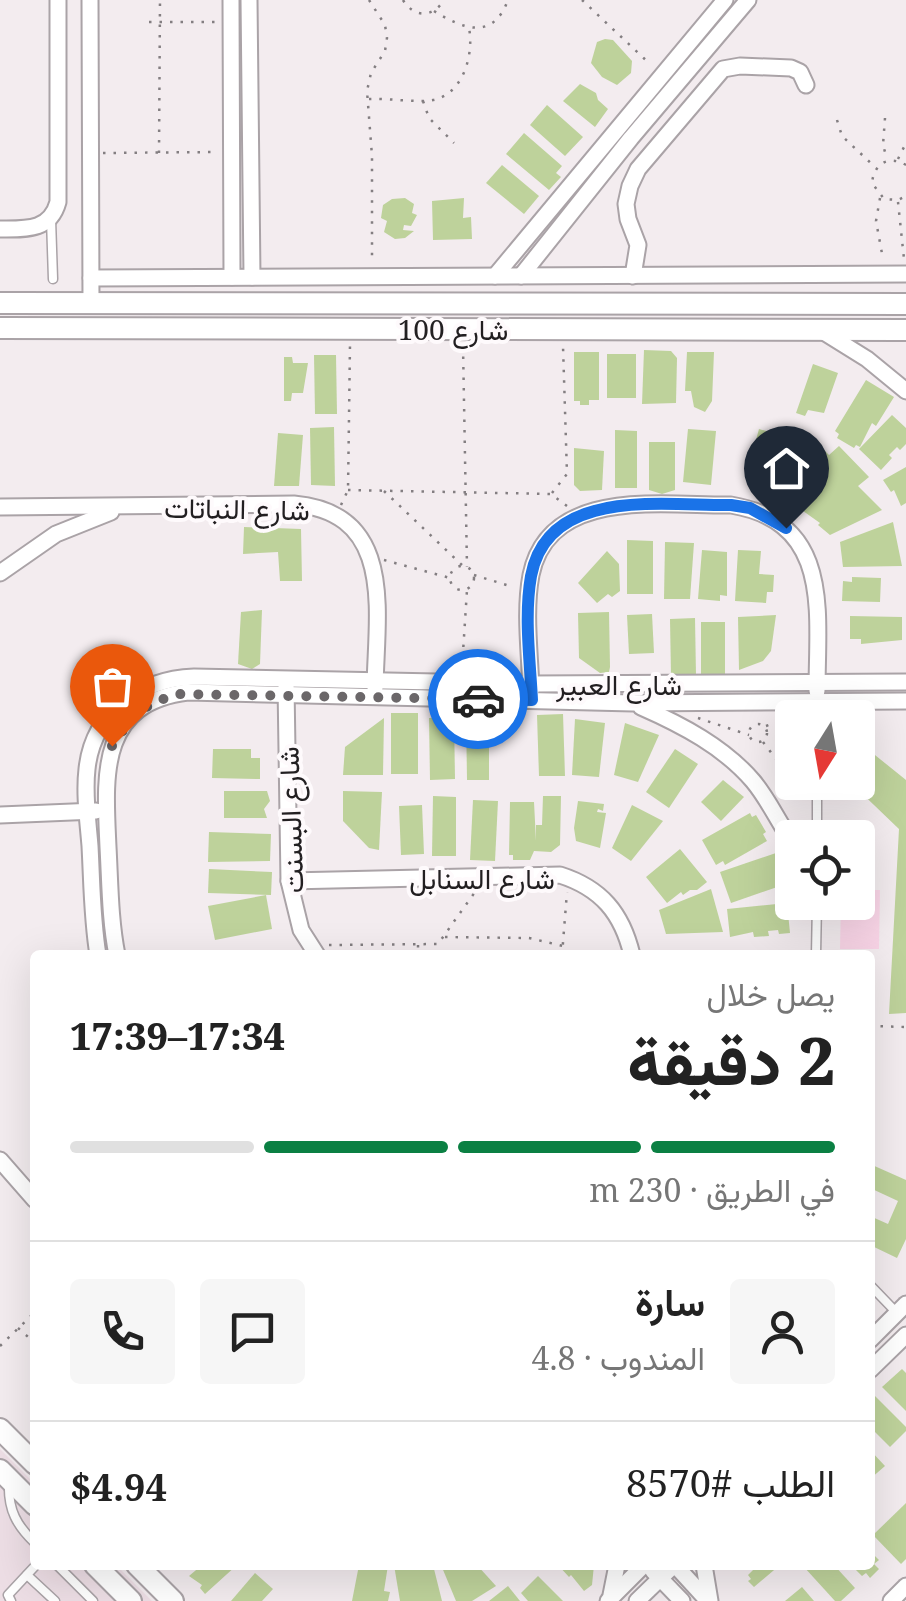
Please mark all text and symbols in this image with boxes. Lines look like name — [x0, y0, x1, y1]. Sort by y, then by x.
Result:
street label: شارع 100 — [398, 310, 508, 349]
pin — [744, 426, 829, 529]
icon: home — [759, 441, 814, 496]
street label: شارع النباتات — [164, 488, 310, 529]
pin — [70, 644, 155, 747]
courier — [428, 649, 528, 749]
icon: bag — [85, 659, 140, 714]
street label: شارع العبير — [555, 665, 682, 704]
icon: car — [451, 672, 506, 727]
north arrow — [775, 700, 875, 800]
map controls — [775, 700, 875, 920]
street label: شارع البسنت — [268, 746, 313, 894]
button: locate — [775, 820, 875, 920]
street label: شارع السنابل — [409, 859, 555, 898]
text: يصل خلال — [707, 972, 835, 1015]
text: 17:34–17:39 — [70, 1009, 285, 1061]
text: 2 دقيقة — [627, 1016, 835, 1104]
text: في الطريق · 230 m — [589, 1168, 835, 1211]
text: سارة — [635, 1275, 705, 1327]
button: phone — [70, 1279, 175, 1384]
button: chat — [200, 1279, 305, 1384]
button: person — [730, 1279, 835, 1384]
text: المندوب · 4.8 — [532, 1336, 705, 1379]
text: الطلب #8570 — [626, 1456, 835, 1508]
text: $4.94 — [70, 1460, 167, 1512]

